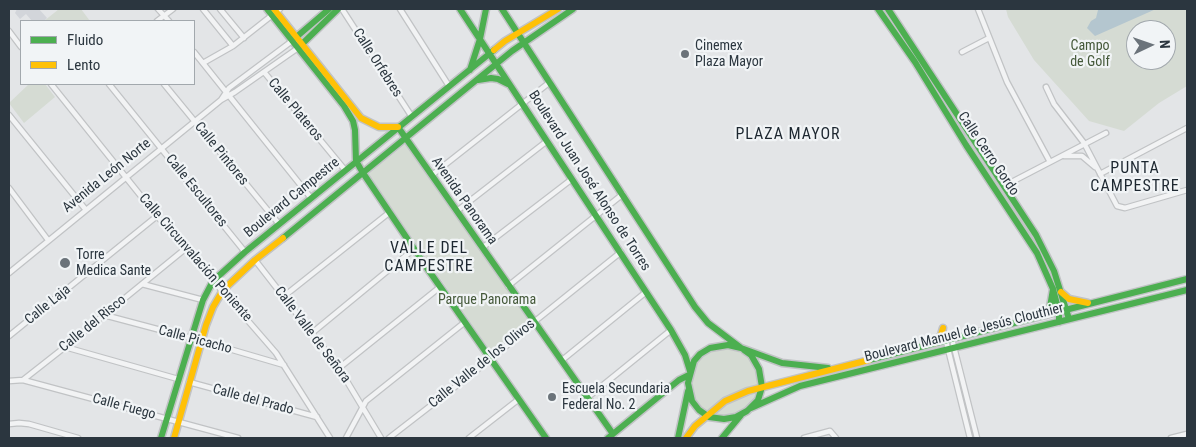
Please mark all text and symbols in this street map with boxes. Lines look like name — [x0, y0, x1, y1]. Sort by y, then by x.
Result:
legend — [20, 20, 195, 85]
north arrow — [1126, 20, 1176, 70]
street label: Calle Orfebres — [349, 26, 405, 100]
text: Fluido — [67, 31, 103, 49]
place label: Cinemex Plaza Mayor — [695, 38, 763, 70]
park label: Campo de Golf — [1070, 38, 1110, 70]
text: N — [1157, 40, 1173, 49]
marker: Cinemex Plaza Mayor — [679, 48, 691, 60]
text: Lento — [67, 56, 100, 74]
street label: Calle Plateros — [264, 75, 326, 145]
street label: Boulevard Juan José Alonso de Torres — [524, 88, 654, 274]
street label: Calle Cerro Gordo — [954, 109, 1022, 199]
street label: Calle Pintores — [190, 119, 252, 189]
district label: PLAZA MAYOR — [734, 125, 842, 145]
street label: Avenida León Norte — [60, 135, 154, 217]
street label: Calle Escultores — [162, 151, 230, 231]
street label: Boulevard Campestre — [241, 154, 343, 242]
street label: Avenida Panorama — [428, 154, 500, 248]
district label: PUNTA CAMPESTRE — [1089, 159, 1181, 197]
street label: Calle Circunvalación Poniente — [135, 191, 255, 325]
district label: VALLE DEL CAMPESTRE — [383, 239, 475, 277]
place label: Torre Medica Sante — [76, 247, 151, 280]
marker: Torre Medica Sante — [58, 256, 72, 270]
street label: Calle Laja — [22, 281, 74, 329]
street label: Calle Valle de Señora — [270, 283, 354, 387]
street label: Calle del Risco — [56, 292, 130, 356]
park label: Parque Panorama — [438, 292, 536, 308]
street label: Boulevard Manuel de Jesús Clouthier — [863, 300, 1065, 366]
street label: Calle Valle de los Olivos — [425, 316, 539, 412]
street label: Calle Picacho — [156, 322, 234, 358]
street label: Calle del Prado — [211, 381, 295, 419]
place label: Escuela Secundaria Federal No. 2 — [562, 381, 670, 414]
street label: Calle Fuego — [91, 391, 157, 423]
marker: Escuela Secundaria Federal No. 2 — [546, 391, 558, 403]

